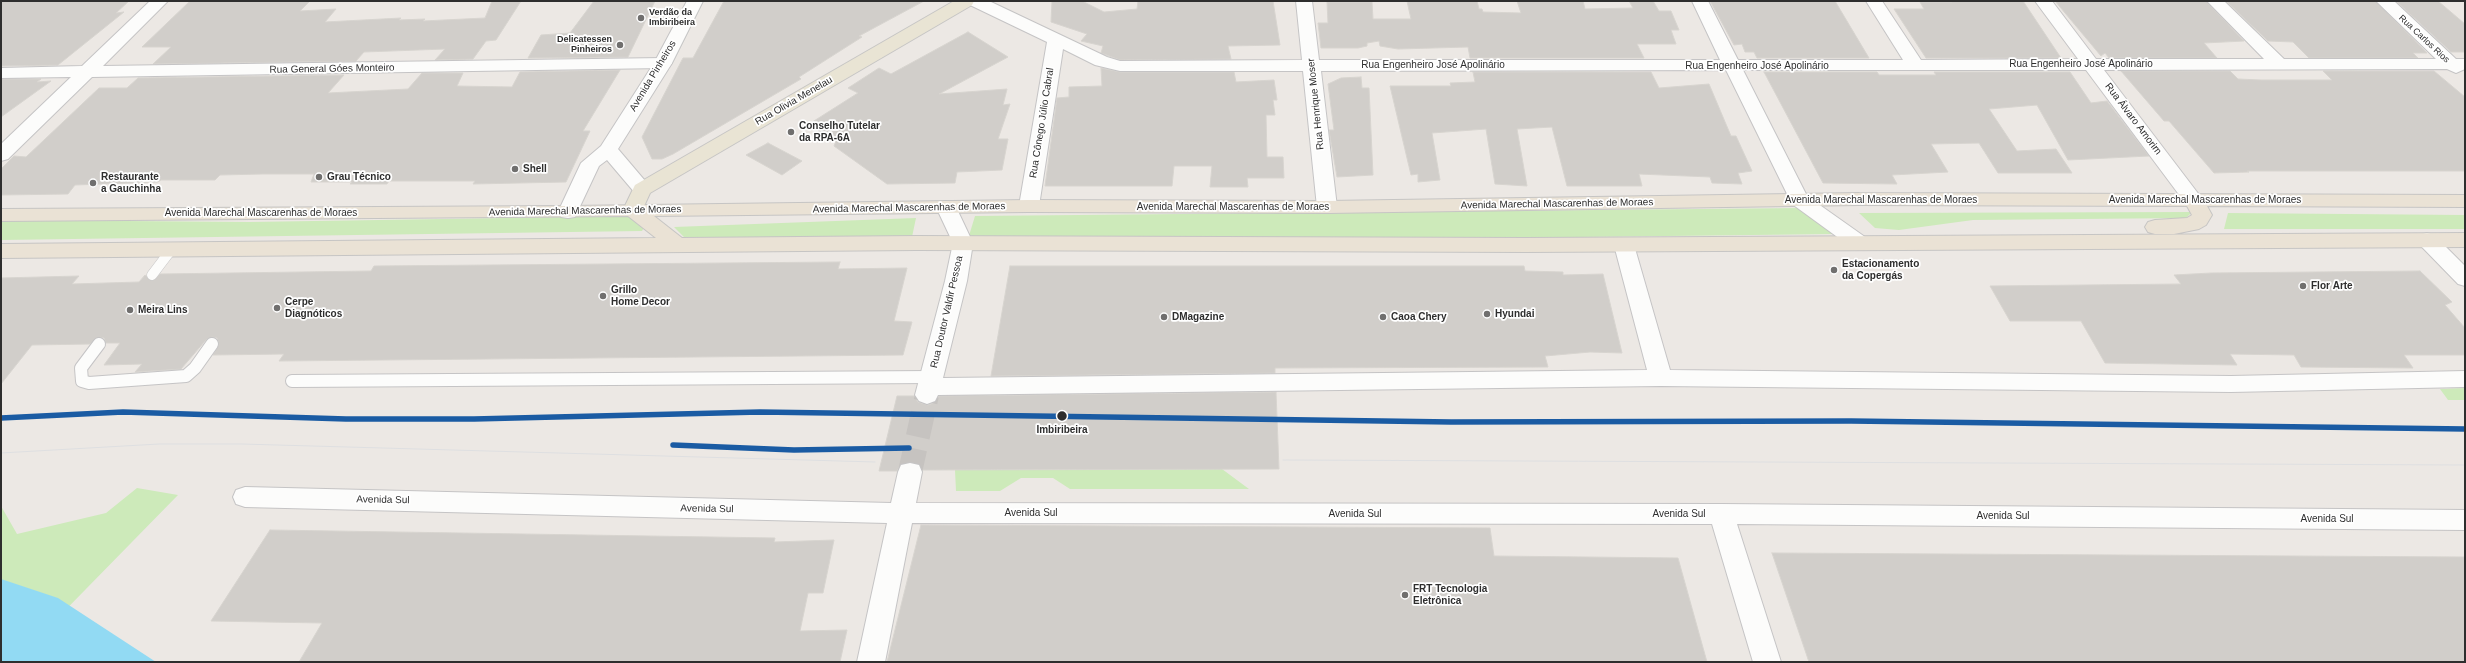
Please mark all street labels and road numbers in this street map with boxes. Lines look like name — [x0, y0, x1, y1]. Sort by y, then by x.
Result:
street label: Rua Carlos Rios — [2396, 13, 2452, 65]
street label: Avenida Pinheiros — [627, 38, 679, 114]
street label: Rua Henrique Moser — [1305, 57, 1327, 151]
street label: Rua Engenheiro José Apolinário — [2009, 58, 2153, 70]
street label: Rua Engenheiro José Apolinário — [1361, 59, 1505, 71]
street label: Rua Engenheiro José Apolinário — [1685, 60, 1829, 72]
street label: Rua General Góes Monteiro — [269, 62, 395, 76]
street label: Rua Cônego Júlio Cabral — [1027, 67, 1057, 179]
street label: Rua Olivia Menelau — [753, 74, 835, 128]
street label: Rua Álvaro Amorim — [2102, 81, 2164, 157]
street label: Avenida Marechal Mascarenhas de Moraes — [1785, 194, 1977, 206]
street label: Avenida Marechal Mascarenhas de Moraes — [2109, 194, 2301, 206]
street label: Avenida Marechal Mascarenhas de Moraes — [1461, 196, 1653, 212]
street label: Avenida Marechal Mascarenhas de Moraes — [813, 200, 1005, 216]
street label: Avenida Marechal Mascarenhas de Moraes — [1137, 201, 1329, 213]
street label: Avenida Marechal Mascarenhas de Moraes — [489, 203, 681, 219]
street label: Avenida Marechal Mascarenhas de Moraes — [165, 207, 357, 219]
street label: Rua Doutor Valdir Pessoa — [928, 255, 966, 369]
street label: Avenida Sul — [356, 494, 410, 506]
street label: Avenida Sul — [680, 503, 734, 515]
street label: Avenida Sul — [1004, 507, 1058, 519]
street label: Avenida Sul — [1328, 508, 1382, 520]
street label: Avenida Sul — [1652, 508, 1706, 520]
street label: Avenida Sul — [1976, 510, 2030, 522]
street label: Avenida Sul — [2300, 513, 2354, 525]

